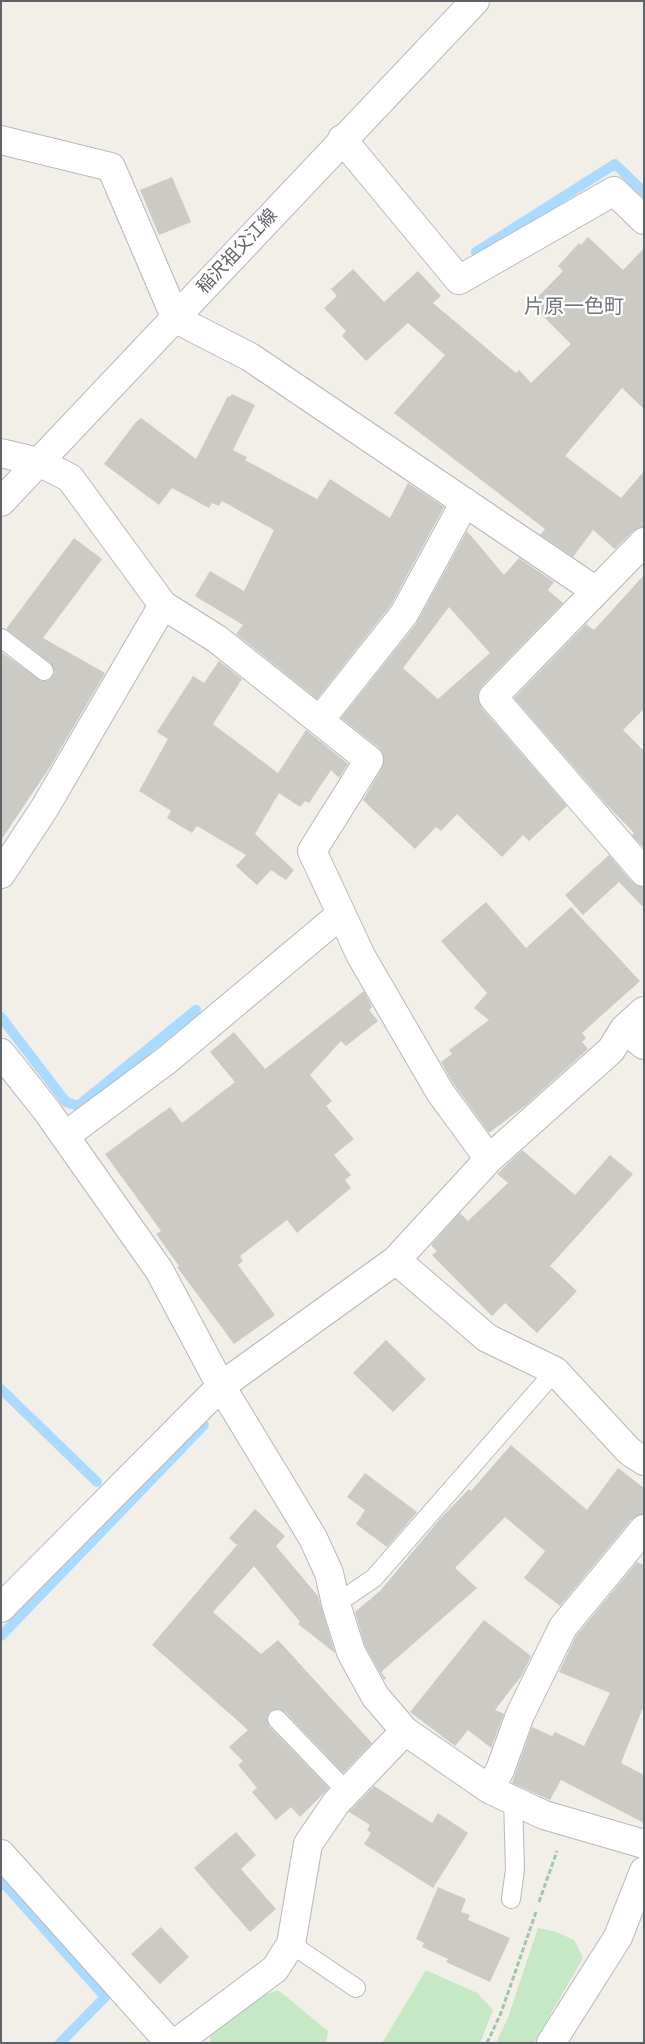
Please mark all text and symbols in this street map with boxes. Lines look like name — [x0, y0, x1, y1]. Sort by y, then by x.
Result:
street label: 稲沢祖父江線 — [193, 205, 283, 299]
district label: 片原一色町 — [524, 296, 624, 320]

